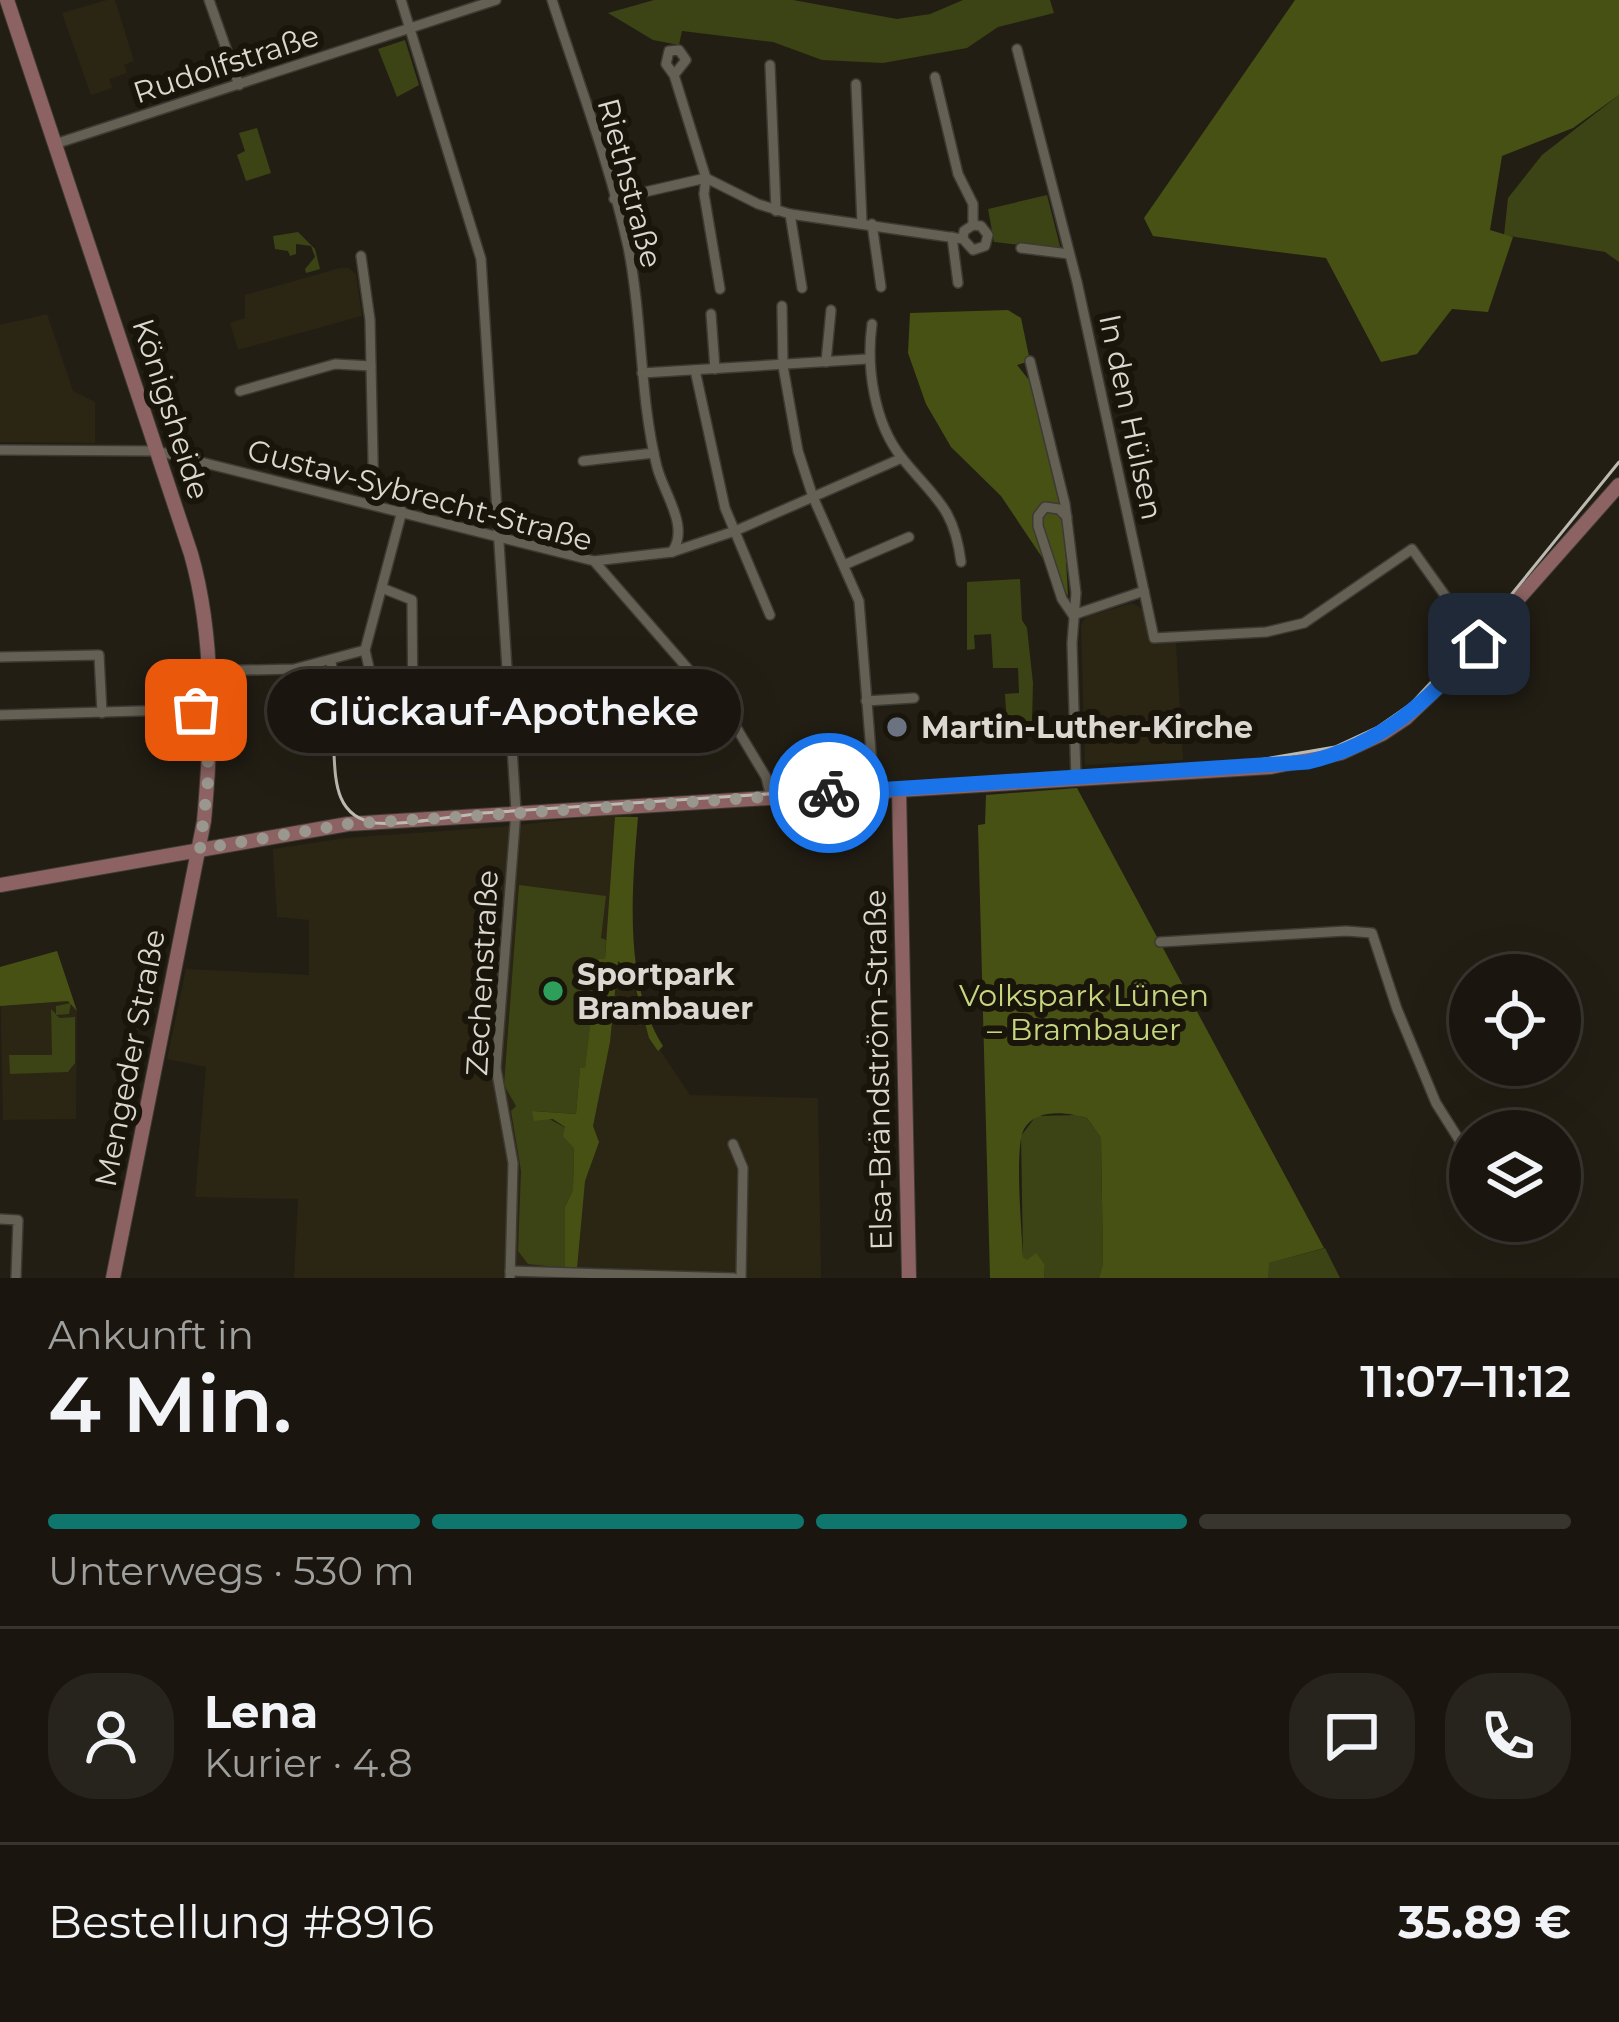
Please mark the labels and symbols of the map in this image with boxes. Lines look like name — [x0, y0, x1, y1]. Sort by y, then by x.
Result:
street label: Rudolfstraße — [129, 17, 323, 111]
street label: Riethstraße — [590, 94, 670, 272]
street label: In den Hülsen — [1091, 311, 1171, 523]
street label: Königsheide — [124, 314, 218, 504]
street label: Gustav-Sybrecht-Straße — [243, 431, 597, 559]
pin — [1428, 593, 1530, 695]
pin — [145, 659, 247, 761]
callout: Glückauf-Apotheke — [268, 668, 742, 752]
place label: Martin-Luther-Kirche — [921, 709, 1253, 746]
marker: Martin-Luther-Kirche — [884, 714, 910, 740]
courier — [769, 733, 889, 853]
street label: Zechenstraße — [458, 869, 506, 1077]
street label: Elsa-Brändström-Straße — [856, 889, 900, 1251]
street label: Mengeder Straße — [87, 926, 173, 1190]
place label: Sportpark Brambauer — [577, 956, 753, 1027]
park label: Volkspark Lünen – Brambauer — [959, 977, 1209, 1048]
marker: Sportpark Brambauer — [540, 978, 566, 1004]

